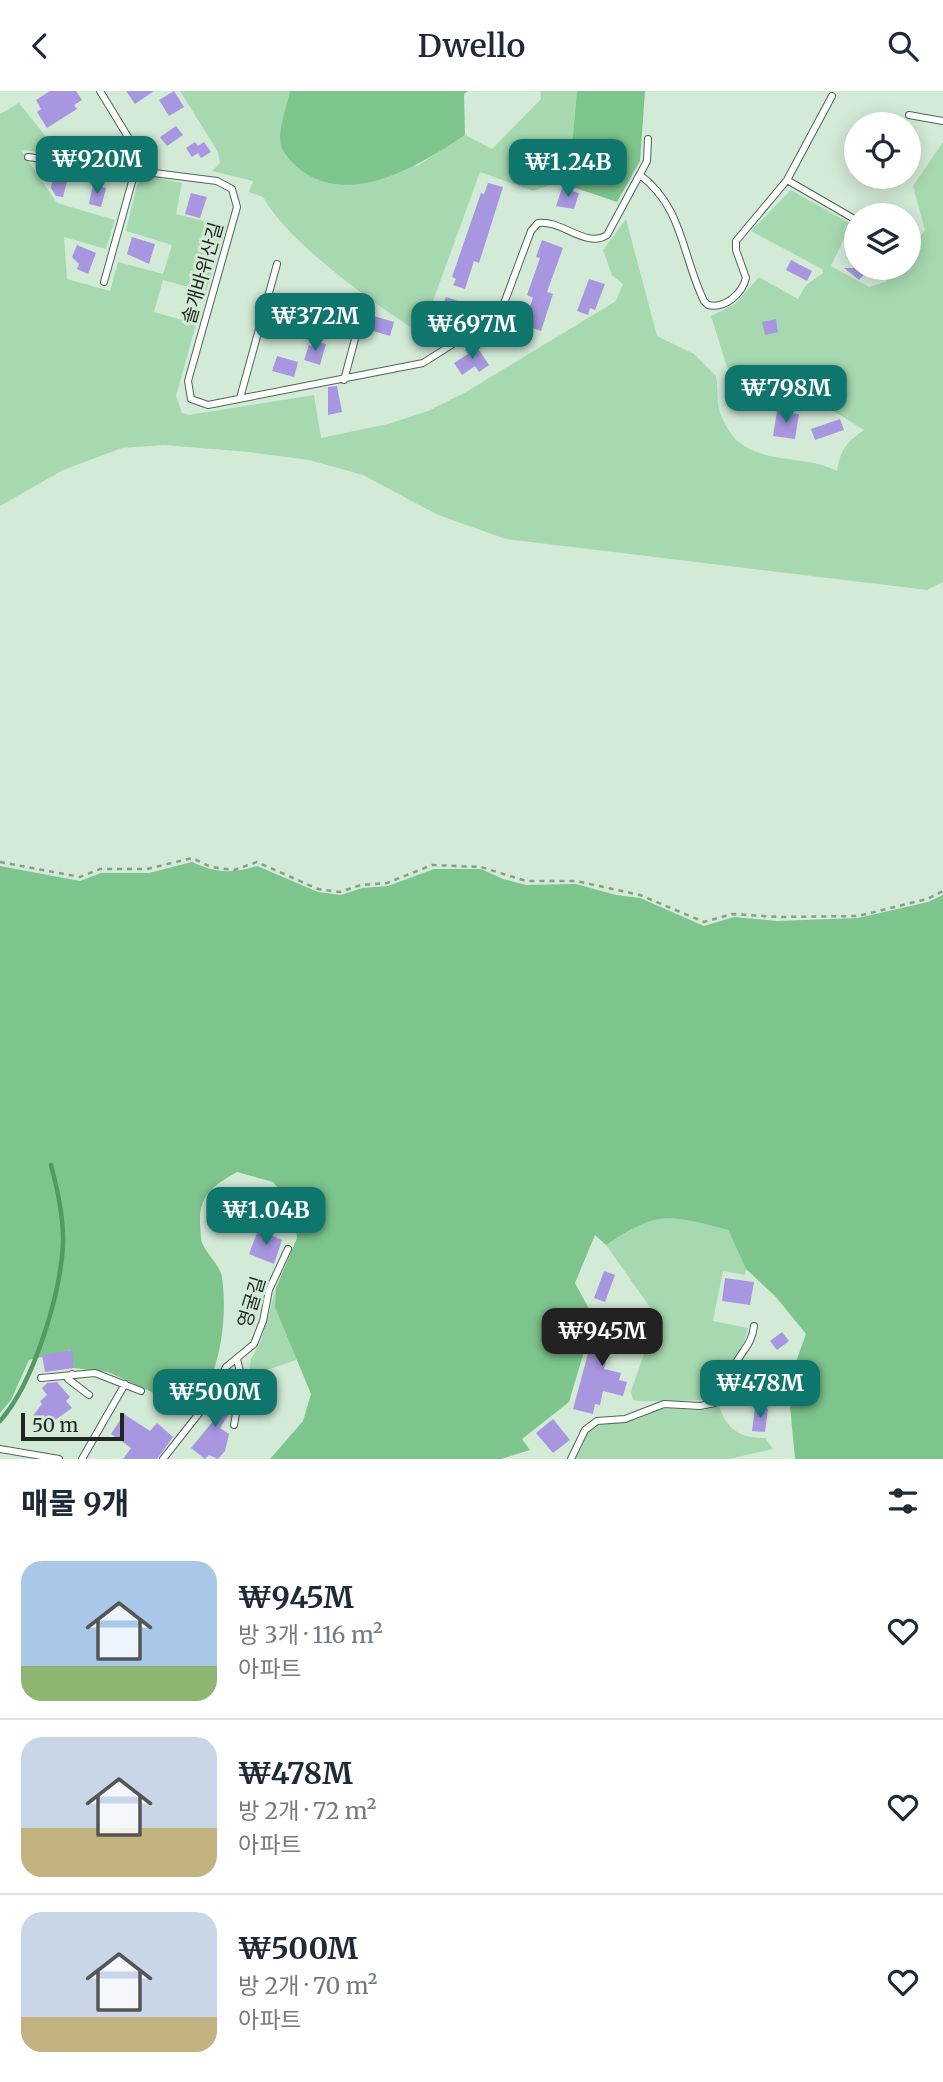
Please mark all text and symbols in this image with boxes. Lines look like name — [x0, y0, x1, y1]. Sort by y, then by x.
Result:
text: Dwello — [418, 26, 525, 66]
icon: back — [21, 27, 59, 65]
icon: search — [884, 27, 922, 65]
map controls — [844, 112, 921, 280]
button: locate — [844, 112, 921, 189]
pin: ₩920M — [48, 137, 146, 196]
pin: ₩1.24B — [511, 139, 625, 199]
text: ₩920M — [52, 144, 142, 173]
text: ₩1.24B — [525, 147, 611, 176]
button: layers — [844, 203, 921, 280]
street label: 솔개바위산길 — [176, 219, 228, 327]
pin: ₩372M — [266, 293, 364, 353]
text: ₩372M — [271, 301, 359, 330]
pin: ₩697M — [423, 301, 521, 361]
text: ₩697M — [427, 309, 517, 338]
pin: ₩798M — [737, 365, 835, 425]
text: ₩798M — [741, 373, 831, 402]
pin: ₩1.04B — [209, 1187, 323, 1247]
text: ₩1.04B — [222, 1195, 310, 1224]
street label: 영굴길 — [232, 1273, 270, 1331]
pin: ₩945M — [553, 1309, 651, 1368]
text: ₩945M — [558, 1316, 646, 1345]
pin: ₩478M — [711, 1361, 809, 1420]
text: ₩478M — [716, 1368, 804, 1397]
pin: ₩500M — [166, 1369, 264, 1429]
text: ₩500M — [169, 1377, 261, 1406]
scale bar — [21, 1410, 124, 1442]
text: 50 m — [32, 1413, 78, 1437]
icon: filters — [884, 1482, 922, 1520]
text: 매물 9개 — [21, 1484, 129, 1522]
text: ₩945M — [238, 1578, 354, 1616]
icon: home — [77, 1589, 161, 1673]
icon: heart — [884, 1612, 922, 1650]
text: 방 3개 · 116 m² — [238, 1620, 383, 1649]
text: 아파트 — [238, 1654, 301, 1683]
text: ₩478M — [238, 1754, 353, 1792]
icon: home — [77, 1765, 161, 1849]
icon: heart — [884, 1788, 922, 1826]
text: 방 2개 · 72 m² — [238, 1796, 376, 1825]
text: 아파트 — [238, 1830, 301, 1859]
text: ₩500M — [238, 1929, 358, 1967]
icon: home — [77, 1940, 161, 2024]
icon: heart — [884, 1963, 922, 2001]
text: 방 2개 · 70 m² — [238, 1971, 377, 2000]
text: 아파트 — [238, 2005, 301, 2034]

